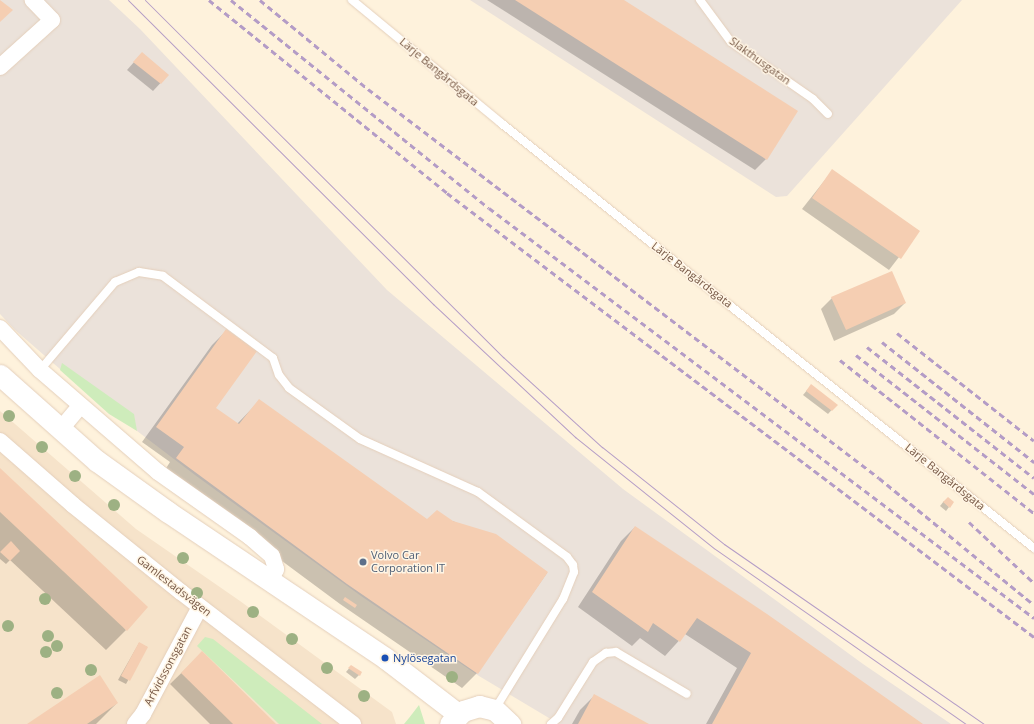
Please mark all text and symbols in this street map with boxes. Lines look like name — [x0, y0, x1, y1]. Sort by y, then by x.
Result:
street label: Slakthusgatan — [727, 34, 793, 88]
street label: Lärje Bangårdsgata — [397, 35, 481, 109]
street label: Lärje Bangårdsgata — [649, 239, 735, 311]
street label: Lärje Bangårdsgata — [902, 441, 988, 513]
place label: Volvo Car Corporation IT — [371, 549, 445, 575]
street label: Gamlestadsvägen — [134, 553, 214, 619]
marker: Volvo Car Corporation IT — [358, 557, 368, 567]
street label: Arfvidssonsgatan — [141, 624, 195, 708]
place label: Nylösegatan — [393, 651, 456, 665]
marker: Nylösegatan — [380, 653, 390, 663]

